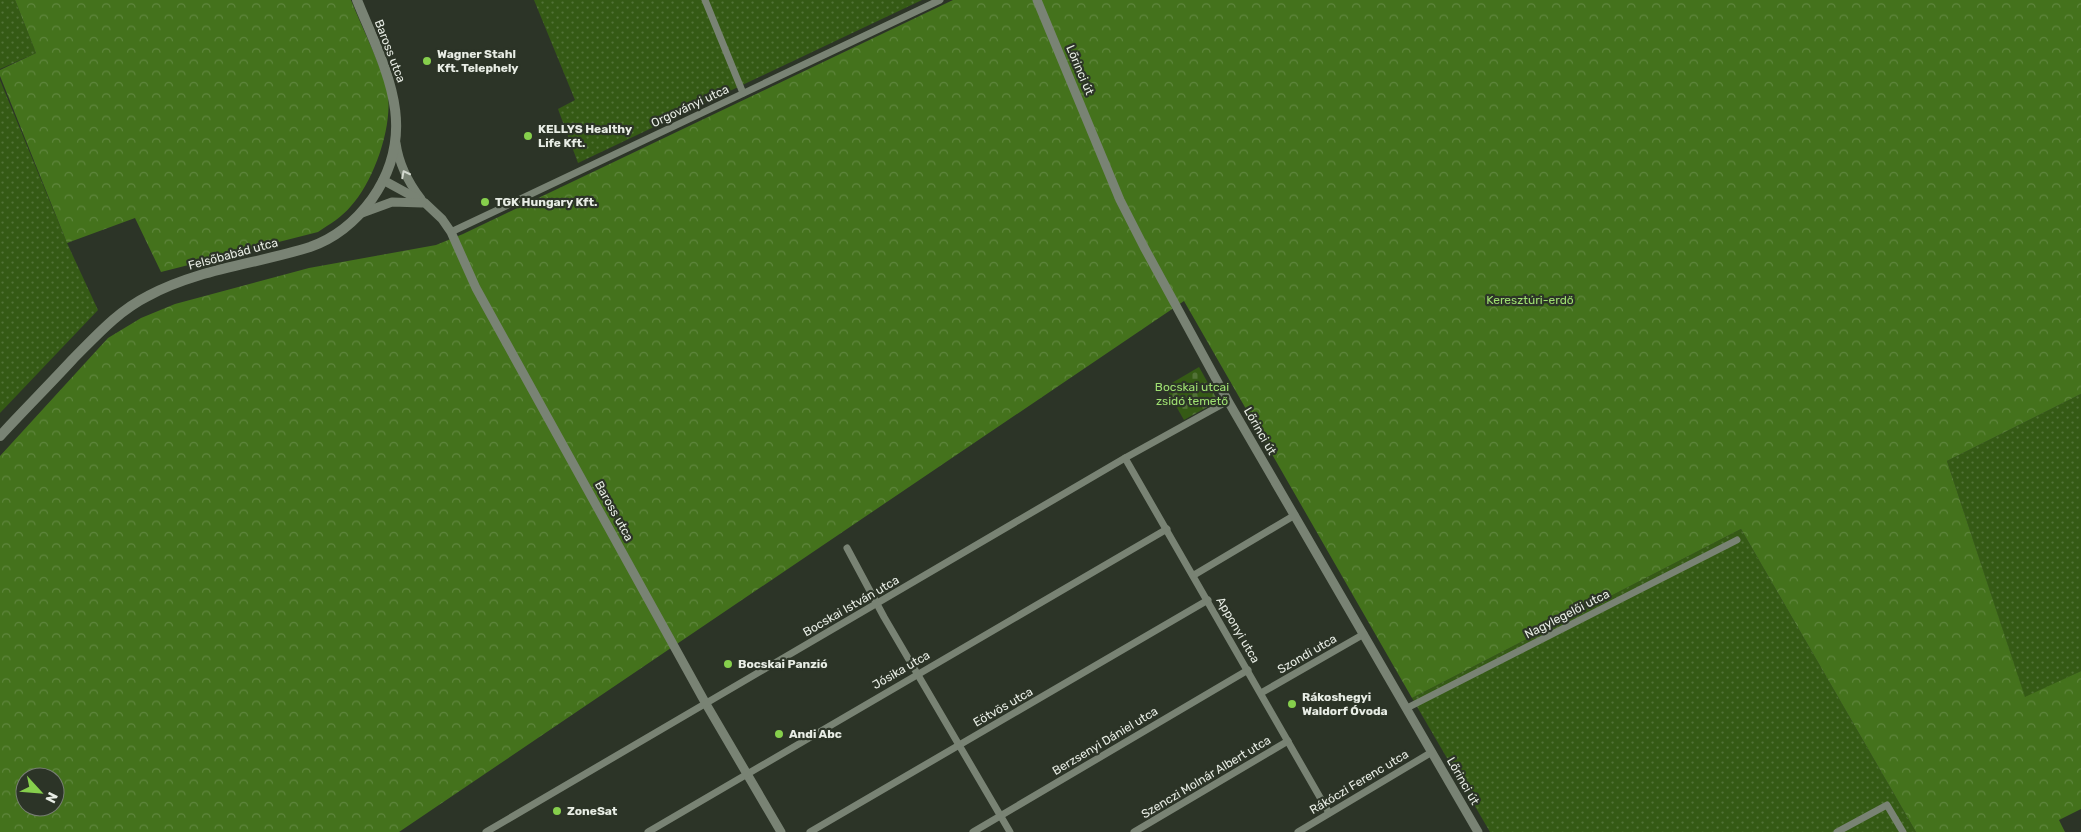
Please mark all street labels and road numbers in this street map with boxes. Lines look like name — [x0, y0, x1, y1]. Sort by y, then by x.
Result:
street label: Baross utca — [372, 18, 408, 84]
street label: Lőrinci út — [1063, 43, 1097, 97]
street label: Orgoványi utca — [649, 82, 731, 130]
street label: Felsőbabád utca — [187, 235, 279, 273]
street label: Lőrinci út — [1241, 405, 1279, 458]
street label: Baross utca — [592, 479, 636, 543]
street label: Bocskai István utca — [800, 573, 902, 639]
street label: Nagylegelői utca — [1522, 587, 1612, 641]
street label: Apponyi utca — [1213, 594, 1263, 666]
street label: Szondi utca — [1275, 631, 1339, 677]
street label: Jósika utca — [870, 648, 932, 692]
street label: Eötvös utca — [971, 684, 1035, 730]
street label: Berzsenyi Dániel utca — [1050, 704, 1160, 778]
street label: Szenczi Molnár Albert utca — [1139, 733, 1273, 821]
street label: Rákóczi Ferenc utca — [1307, 747, 1411, 817]
street label: Lőrinci út — [1444, 755, 1482, 808]

